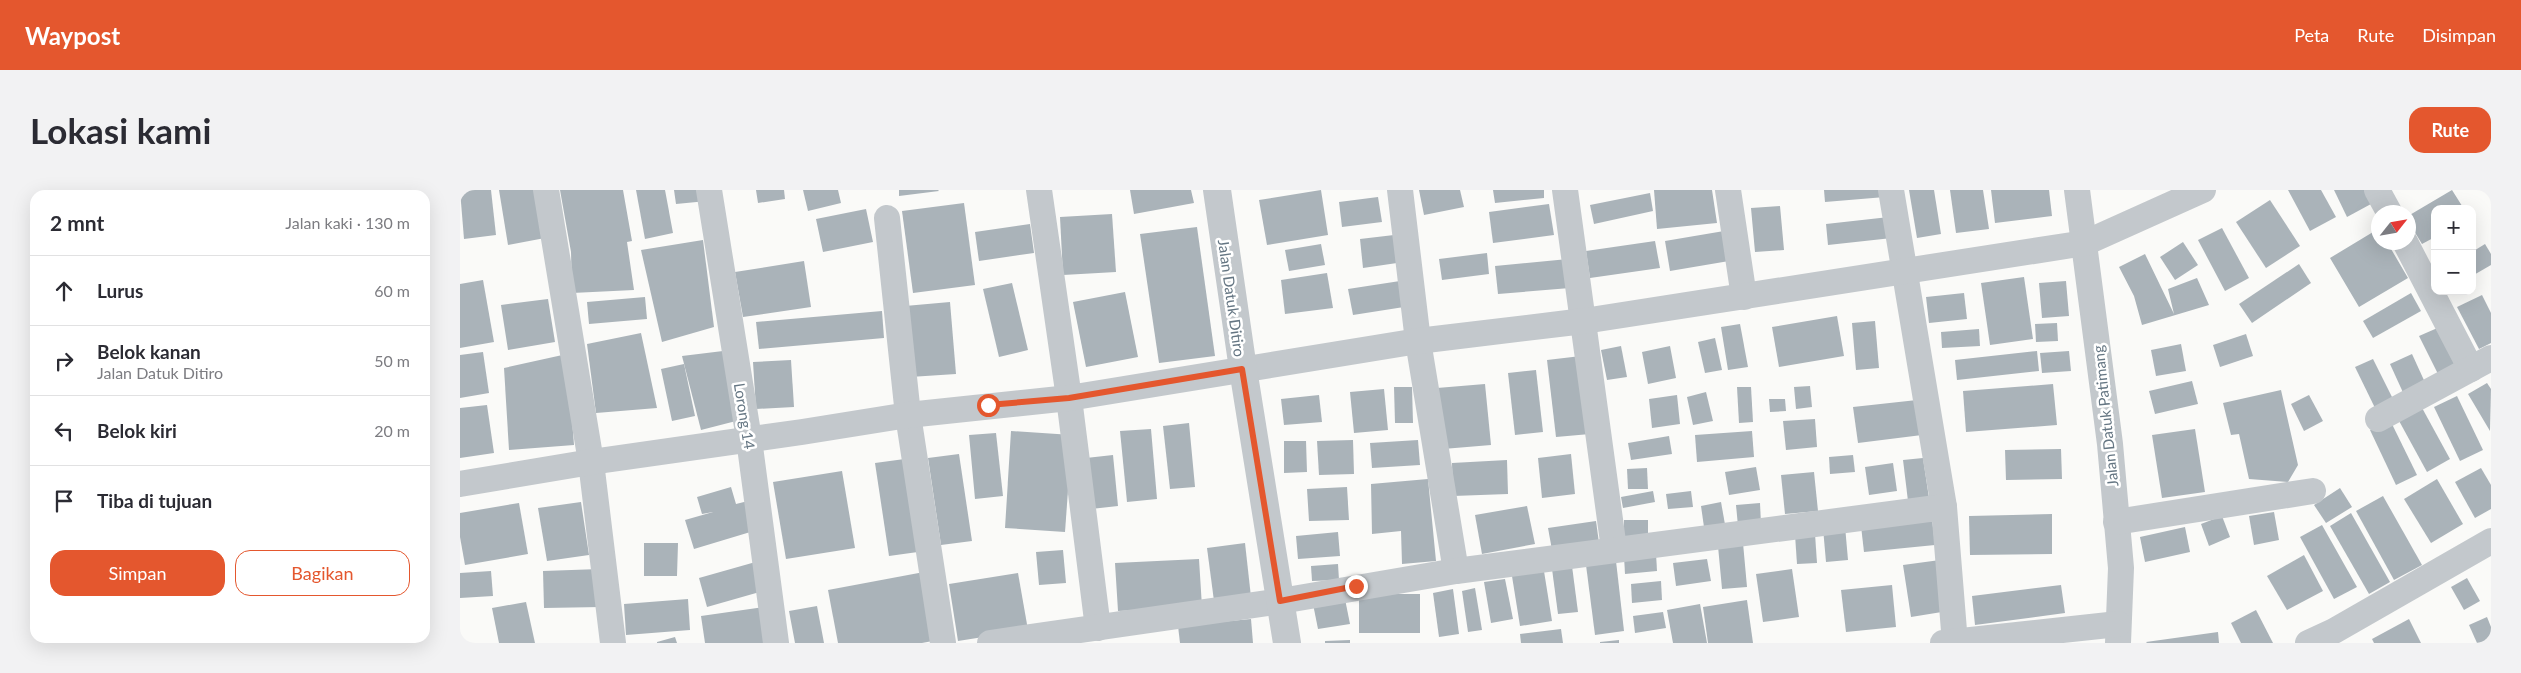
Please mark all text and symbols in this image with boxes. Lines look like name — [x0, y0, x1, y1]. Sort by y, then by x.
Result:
text: Waypost — [25, 21, 120, 50]
text: Peta — [2294, 24, 2329, 46]
text: Rute — [2357, 24, 2394, 46]
text: Disimpan — [2422, 24, 2496, 46]
button: Rute — [2409, 107, 2491, 153]
text: Lokasi kami — [30, 109, 211, 151]
north arrow — [2371, 205, 2416, 250]
map controls — [2431, 205, 2476, 295]
button: + — [2431, 205, 2476, 250]
text: 2 mnt — [50, 210, 104, 235]
text: Jalan kaki · 130 m — [285, 213, 410, 232]
street label: Jalan Datuk Ditiro — [1215, 238, 1249, 358]
button: − — [2431, 250, 2476, 295]
icon: ahead — [50, 277, 78, 305]
text: Lurus — [97, 279, 143, 302]
text: 60 m — [374, 281, 410, 300]
text: Belok kanan — [97, 340, 201, 363]
street label: Jalan Datuk Patimang — [2089, 344, 2121, 487]
icon: right — [50, 347, 78, 375]
text: 50 m — [374, 351, 410, 370]
text: Jalan Datuk Ditiro — [97, 363, 223, 382]
street label: Lorong 14 — [731, 382, 759, 451]
route start — [977, 394, 1000, 417]
icon: left — [50, 417, 78, 445]
text: Belok kiri — [97, 419, 177, 442]
text: 20 m — [374, 421, 410, 440]
icon: arrive — [50, 487, 78, 515]
text: Tiba di tujuan — [97, 489, 212, 512]
button: Simpan — [50, 550, 225, 596]
button: Bagikan — [235, 550, 410, 596]
route end — [1345, 575, 1368, 598]

